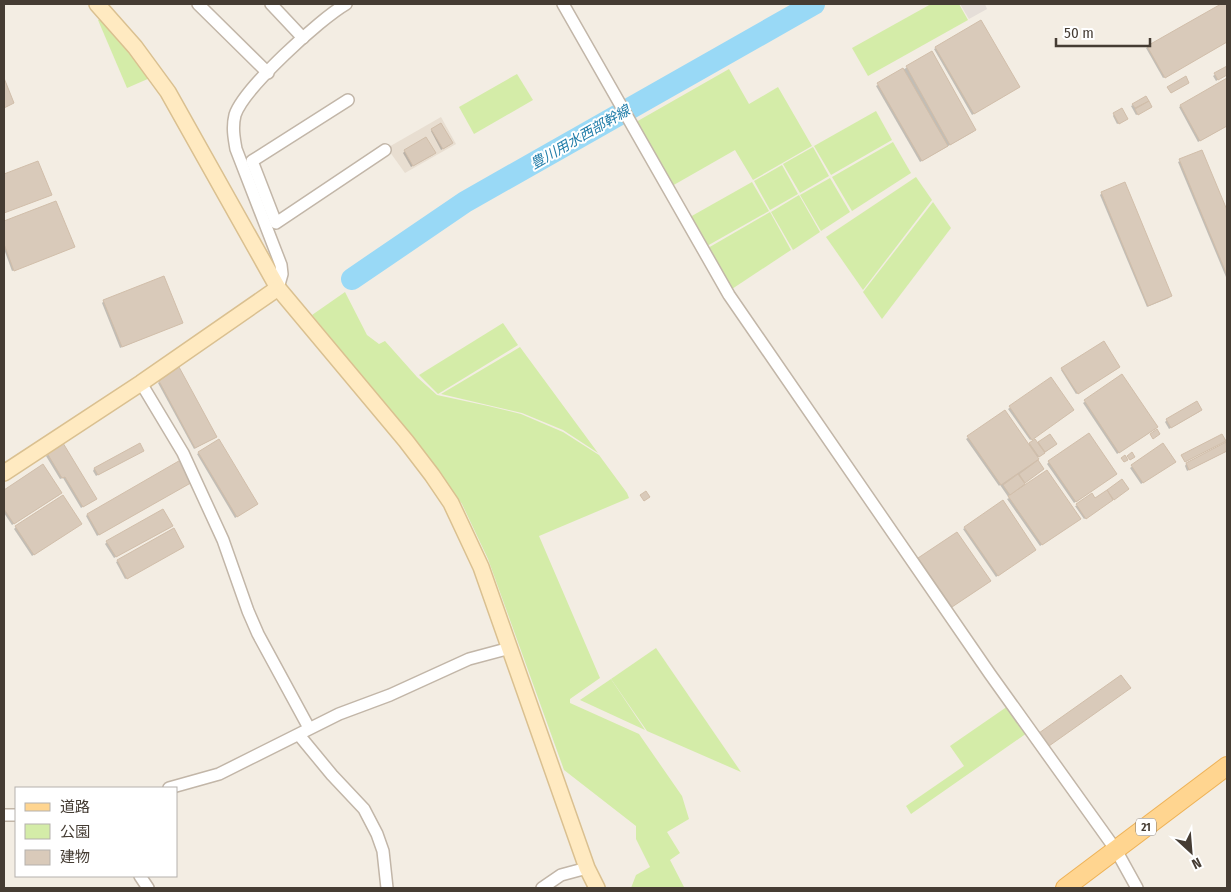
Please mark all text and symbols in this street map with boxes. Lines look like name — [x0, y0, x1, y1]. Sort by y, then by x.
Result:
scale bar — [1056, 15, 1150, 47]
text: 50 m — [1064, 24, 1094, 42]
water label: 豊川用水西部幹線 — [528, 101, 635, 173]
legend — [15, 787, 178, 877]
text: 道路 — [60, 798, 90, 816]
road number: 21 — [1136, 819, 1156, 836]
text: 公園 — [60, 823, 90, 841]
north arrow — [1166, 827, 1216, 877]
text: 建物 — [60, 848, 90, 866]
text: N — [1189, 854, 1204, 873]

